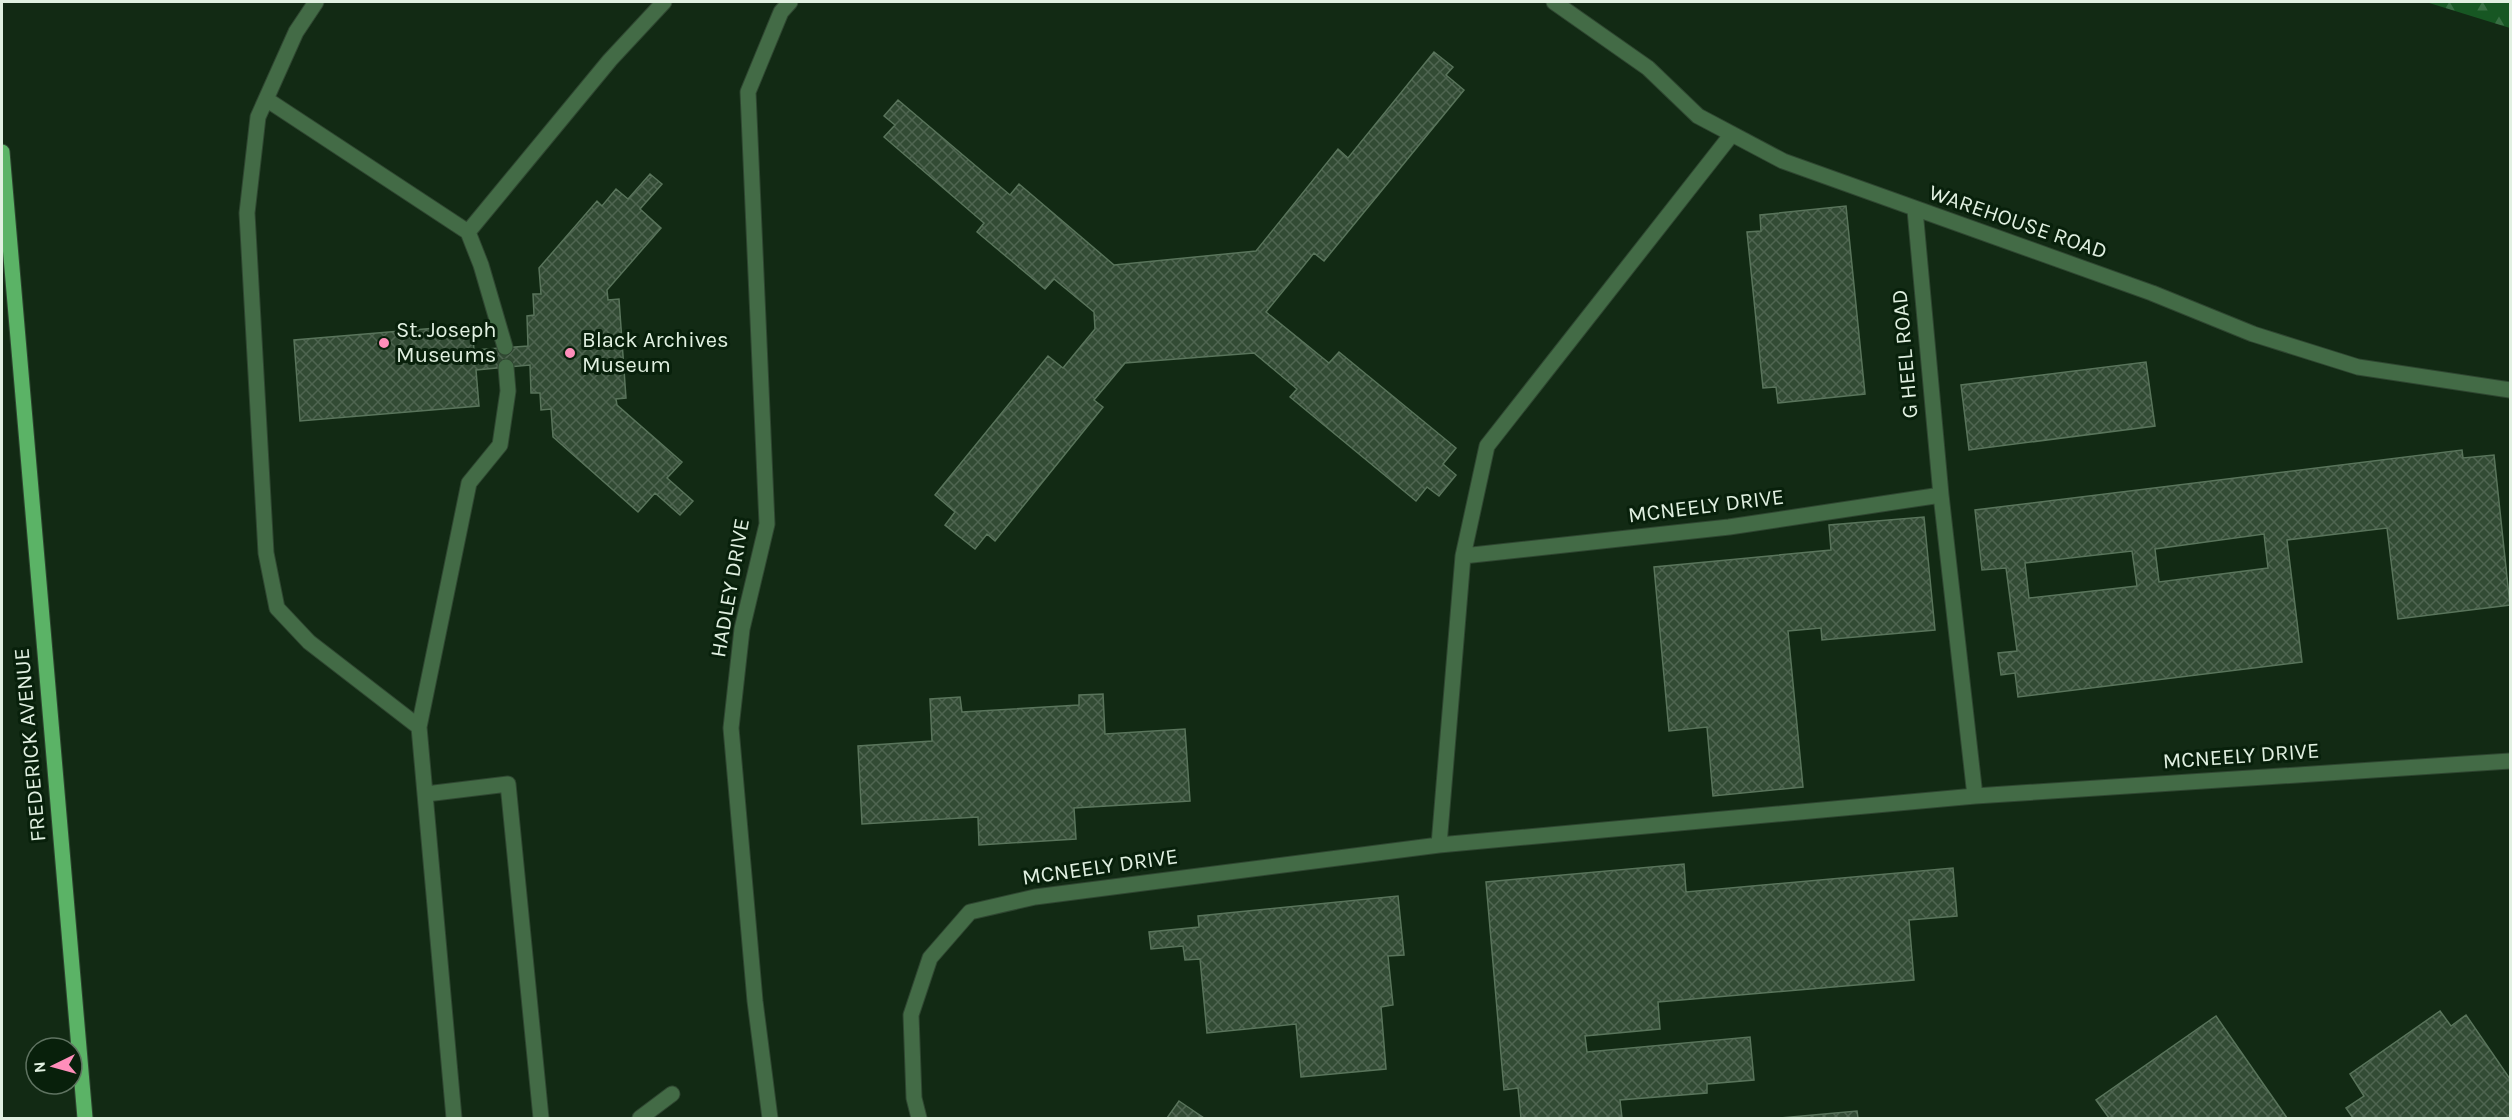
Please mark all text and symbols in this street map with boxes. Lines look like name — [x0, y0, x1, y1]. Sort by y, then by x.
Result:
street label: WAREHOUSE ROAD — [1926, 179, 2110, 265]
street label: G HEEL ROAD — [1886, 289, 1924, 419]
place label: St. Joseph Museums — [396, 317, 497, 368]
place label: Black Archives Museum — [582, 327, 729, 378]
marker: St. Joseph Museums — [377, 336, 391, 350]
marker: Black Archives Museum — [563, 346, 577, 360]
street label: MCNEELY DRIVE — [1627, 484, 1785, 528]
street label: HADLEY DRIVE — [705, 516, 755, 660]
street label: FREDERICK AVENUE — [9, 647, 51, 843]
street label: MCNEELY DRIVE — [2162, 738, 2320, 774]
street label: MCNEELY DRIVE — [1021, 843, 1179, 891]
north arrow — [24, 1036, 84, 1096]
text: N — [30, 1061, 50, 1074]

